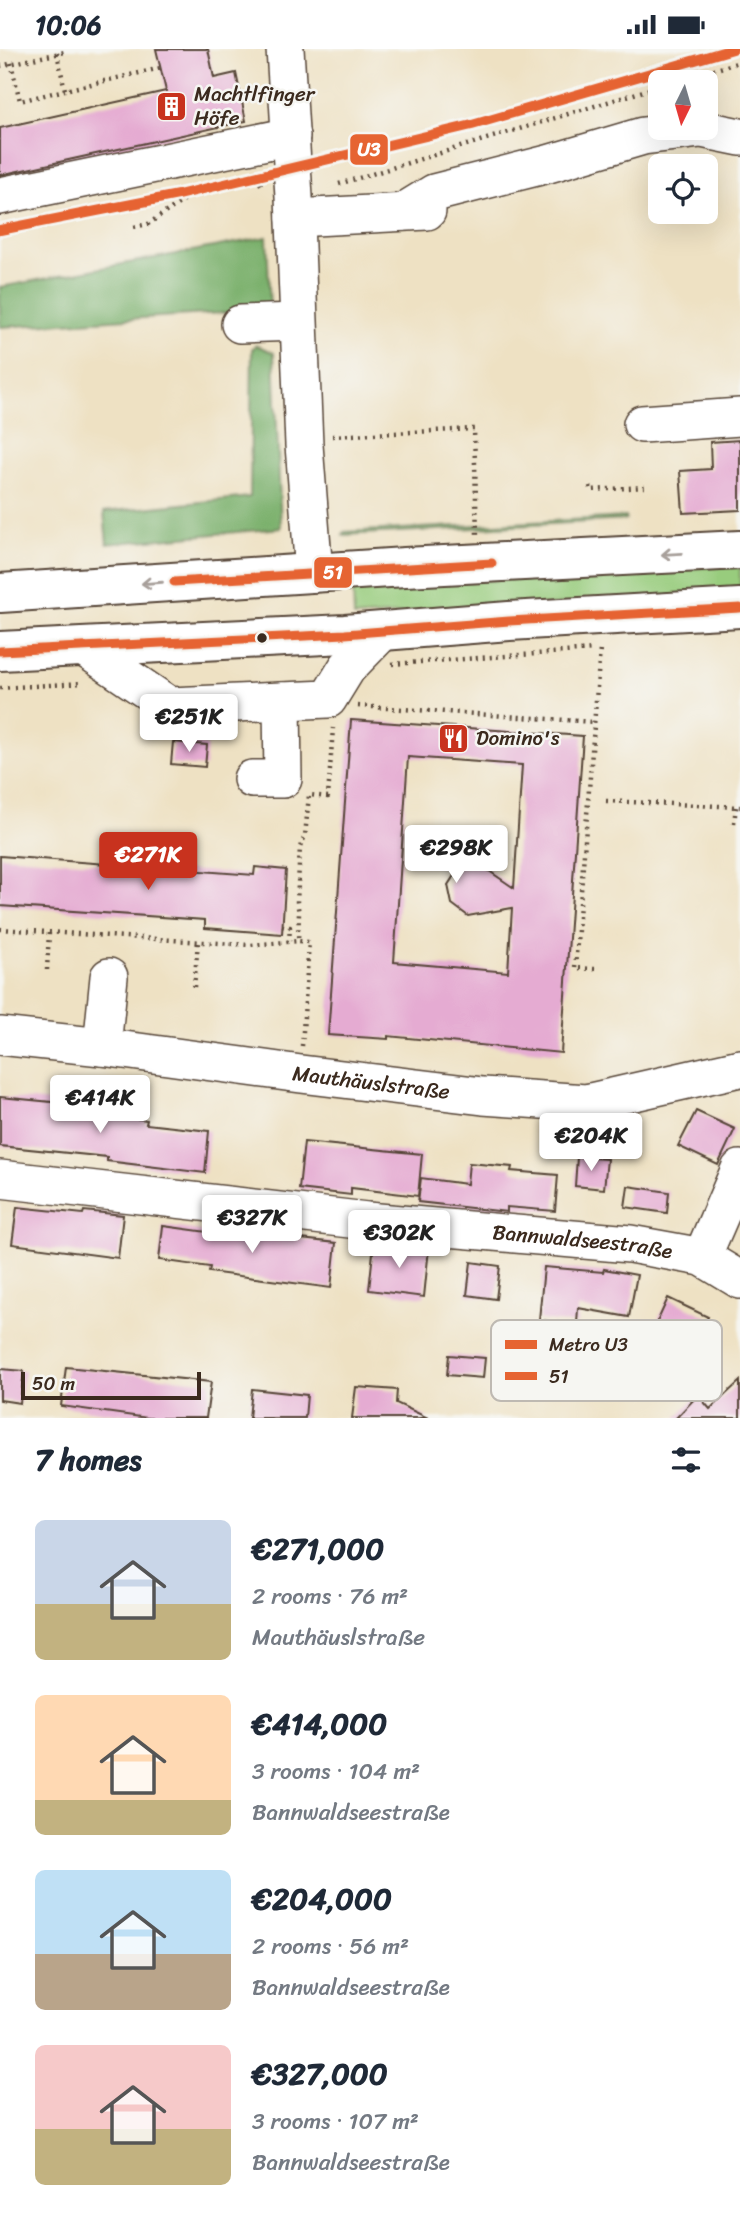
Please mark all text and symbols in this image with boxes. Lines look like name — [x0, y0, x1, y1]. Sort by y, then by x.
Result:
text: 10:06 — [35, 2, 102, 48]
north arrow — [648, 70, 718, 140]
map controls — [648, 70, 718, 224]
place label: Machtlfinger Höfe — [194, 75, 316, 137]
building icon: Machtlfinger Höfe — [154, 89, 188, 123]
line badge: U3 — [349, 133, 389, 166]
text: U3 — [357, 133, 381, 166]
button: locate — [648, 154, 718, 224]
one-way arrow — [661, 547, 684, 560]
line badge: 51 — [313, 556, 353, 589]
text: 51 — [323, 556, 343, 589]
one-way arrow — [141, 577, 163, 590]
unlabelled marker — [255, 631, 269, 645]
pin: €251K — [140, 695, 238, 754]
text: €251K — [156, 696, 222, 737]
place label: Domino's — [476, 719, 560, 757]
restaurant icon: Domino's — [436, 721, 470, 755]
pin: €298K — [407, 825, 505, 885]
text: €298K — [421, 827, 491, 868]
pin: €271K — [99, 833, 197, 892]
text: €271K — [115, 834, 181, 875]
street label: Mauthäuslstraße — [290, 1054, 452, 1111]
pin: €414K — [51, 1075, 149, 1135]
text: €414K — [66, 1077, 134, 1118]
pin: €204K — [542, 1113, 640, 1173]
text: €204K — [555, 1115, 627, 1156]
pin: €327K — [203, 1195, 301, 1255]
text: €327K — [218, 1197, 286, 1238]
pin: €302K — [350, 1211, 448, 1270]
text: €302K — [364, 1212, 434, 1253]
street label: Bannwaldseestraße — [491, 1213, 676, 1270]
legend — [491, 1320, 722, 1401]
text: Metro U3 — [549, 1328, 629, 1361]
text: 51 — [549, 1360, 569, 1393]
text: 50 m — [32, 1367, 75, 1400]
scale bar — [21, 1369, 201, 1401]
text: 7 homes — [35, 1433, 142, 1487]
icon: filters — [667, 1441, 705, 1479]
text: €271,000 — [252, 1522, 384, 1576]
icon: home — [91, 1548, 175, 1632]
text: 2 rooms · 76 m² — [252, 1576, 408, 1617]
text: Mauthäuslstraße — [252, 1617, 425, 1658]
text: €414,000 — [252, 1697, 387, 1751]
icon: home — [91, 1723, 175, 1807]
text: 3 rooms · 104 m² — [252, 1751, 420, 1792]
text: Bannwaldseestraße — [252, 1792, 450, 1833]
text: €204,000 — [252, 1872, 392, 1926]
icon: home — [91, 1898, 175, 1982]
text: 2 rooms · 56 m² — [252, 1926, 409, 1967]
text: Bannwaldseestraße — [252, 1967, 450, 2008]
text: €327,000 — [252, 2047, 388, 2101]
icon: home — [91, 2073, 175, 2157]
text: 3 rooms · 107 m² — [252, 2101, 419, 2142]
text: Bannwaldseestraße — [252, 2142, 450, 2183]

